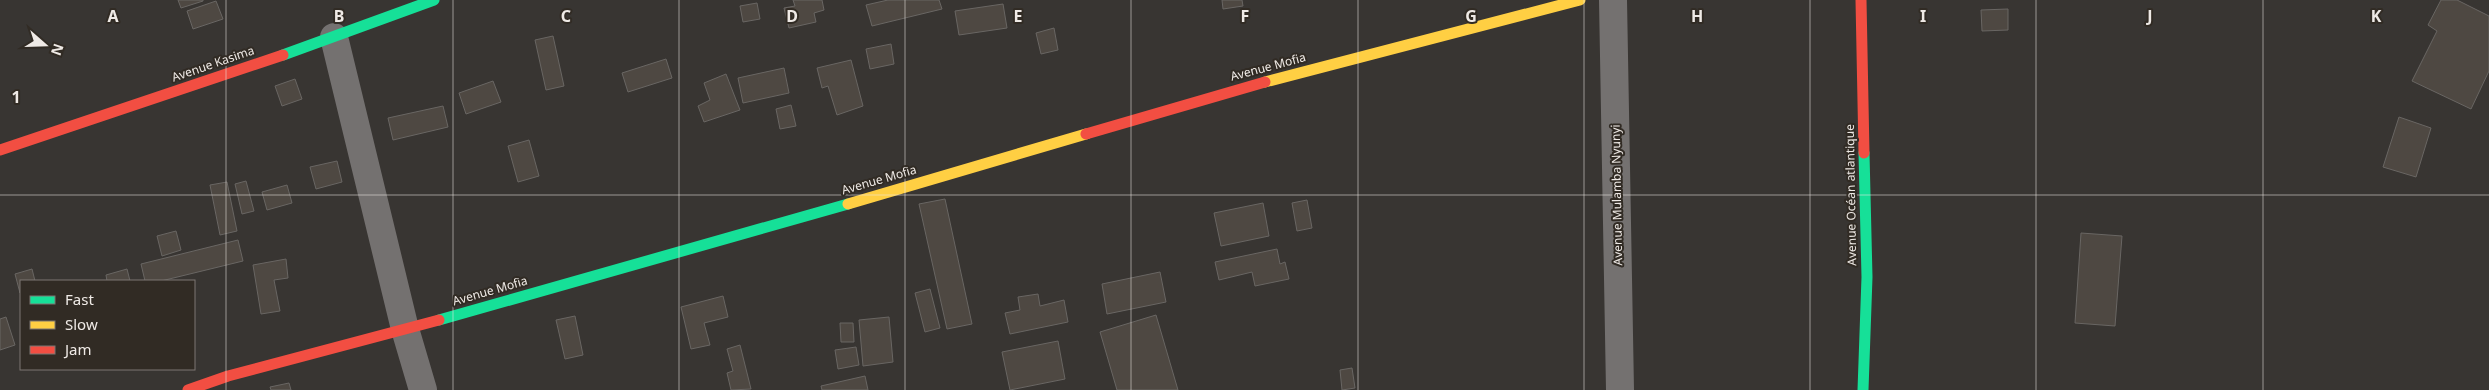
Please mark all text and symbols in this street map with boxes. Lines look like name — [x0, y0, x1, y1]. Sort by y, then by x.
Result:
text: A — [107, 5, 119, 27]
text: B — [334, 5, 344, 27]
text: C — [561, 5, 571, 27]
text: D — [786, 5, 798, 27]
text: E — [1014, 5, 1023, 27]
text: F — [1241, 5, 1249, 27]
text: G — [1465, 5, 1477, 27]
text: H — [1691, 5, 1703, 27]
text: I — [1920, 5, 1926, 27]
text: J — [2145, 5, 2153, 27]
text: K — [2371, 5, 2382, 27]
north arrow — [20, 20, 70, 70]
text: N — [47, 41, 69, 58]
street label: Avenue Kasima — [169, 41, 256, 86]
street label: Avenue Mofia — [1228, 48, 1307, 85]
text: 1 — [11, 86, 21, 108]
street label: Avenue Mulamba Nyunyi — [1607, 124, 1626, 266]
street label: Avenue Océan atlantique — [1841, 124, 1860, 266]
street label: Avenue Mofia — [839, 161, 918, 198]
street label: Avenue Mofia — [450, 272, 529, 309]
legend — [20, 280, 195, 370]
text: Fast — [65, 289, 94, 309]
text: Slow — [65, 314, 98, 334]
text: Jam — [63, 339, 92, 359]

